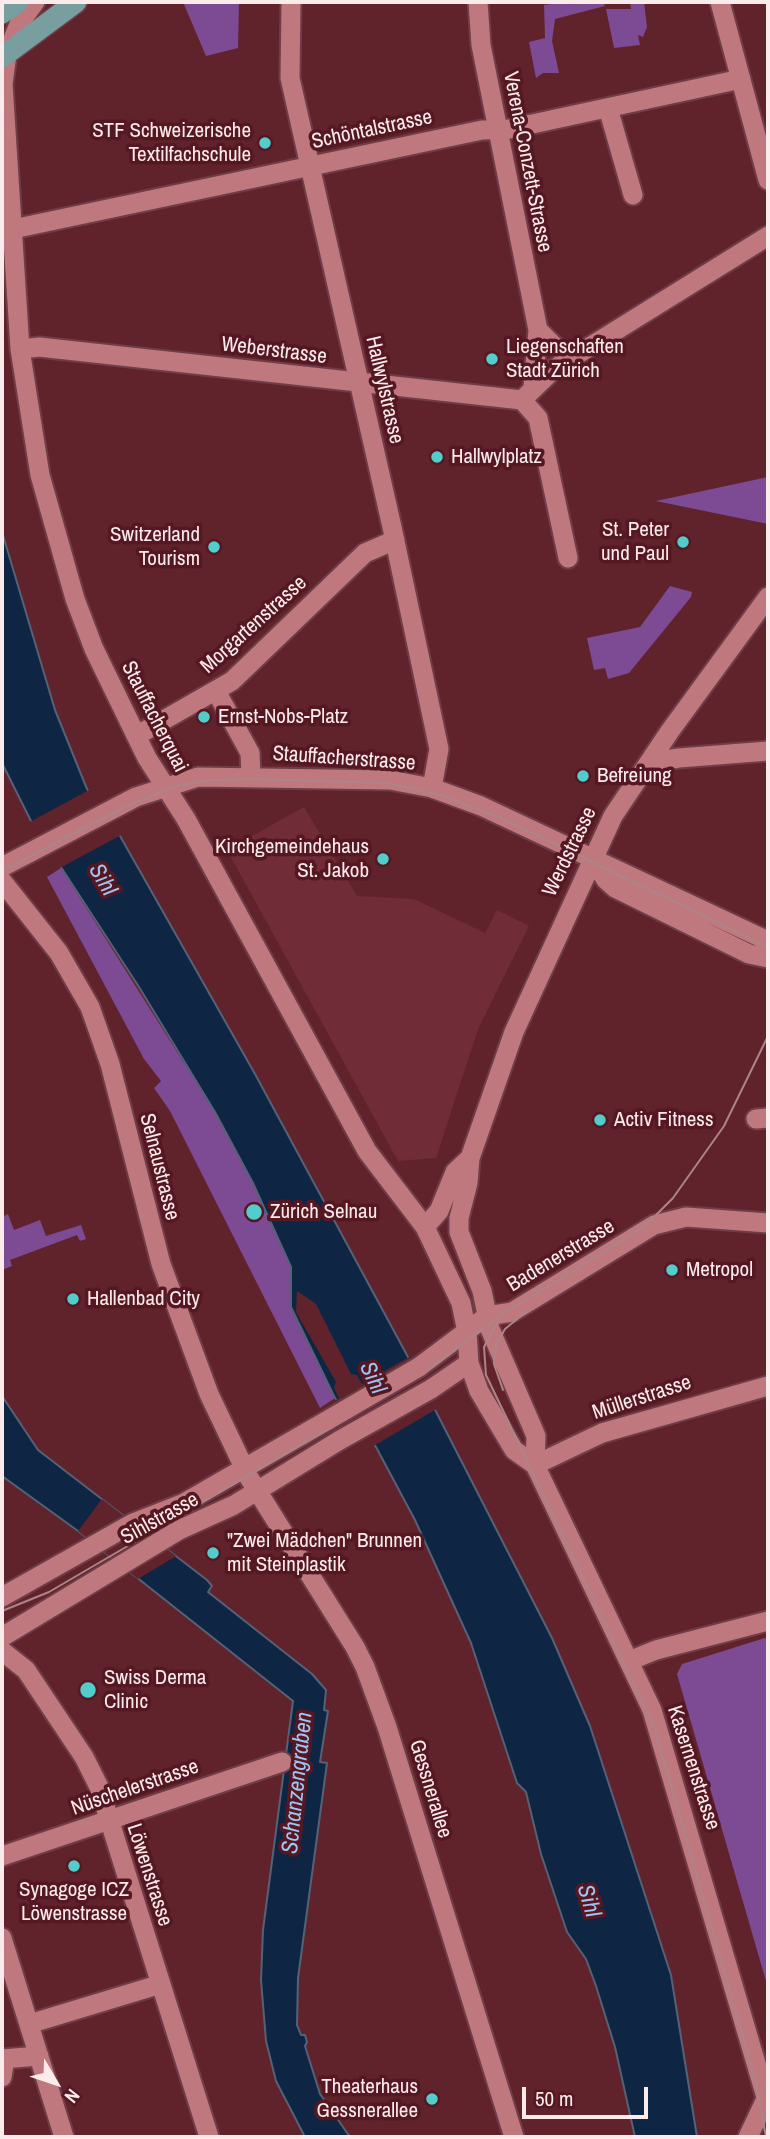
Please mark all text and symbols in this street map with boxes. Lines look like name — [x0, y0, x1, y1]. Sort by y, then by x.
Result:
street label: Verena-Conzett-Strasse — [497, 69, 557, 255]
street label: Schöntalstrasse — [309, 105, 435, 155]
place label: STF Schweizerische Textilfachschule — [92, 118, 251, 168]
marker: STF Schweizerische Textilfachschule — [257, 135, 273, 151]
street label: Weberstrasse — [220, 332, 328, 370]
street label: Hallwylstrasse — [359, 334, 409, 446]
place label: Liegenschaften Stadt Zürich — [506, 334, 624, 384]
marker: Liegenschaften Stadt Zürich — [484, 351, 500, 367]
place label: Hallwylplatz — [451, 444, 542, 470]
marker: Hallwylplatz — [429, 449, 445, 465]
place label: St. Peter und Paul — [601, 517, 669, 567]
place label: Switzerland Tourism — [110, 522, 200, 572]
marker: St. Peter und Paul — [675, 534, 691, 550]
marker: Switzerland Tourism — [206, 539, 222, 555]
street label: Morgartenstrasse — [196, 571, 312, 679]
street label: Stauffacherquai — [115, 657, 193, 777]
place label: Ernst-Nobs-Platz — [218, 704, 348, 730]
marker: Ernst-Nobs-Platz — [196, 709, 212, 725]
street label: Stauffacherstrasse — [272, 741, 416, 777]
place label: Befreiung — [597, 763, 672, 789]
marker: Befreiung — [575, 768, 591, 784]
street label: Werdstrasse — [538, 803, 602, 901]
place label: Kirchgemeindehaus St. Jakob — [215, 834, 369, 884]
marker: Kirchgemeindehaus St. Jakob — [375, 851, 391, 867]
water label: Sihl — [82, 859, 122, 901]
place label: Activ Fitness — [614, 1107, 714, 1133]
street label: Selnaustrasse — [134, 1111, 184, 1223]
marker: Activ Fitness — [592, 1112, 608, 1128]
place label: Zürich Selnau — [270, 1199, 377, 1225]
marker: Zürich Selnau — [244, 1202, 264, 1222]
street label: Badenerstrasse — [503, 1214, 619, 1298]
place label: Metropol — [686, 1257, 753, 1283]
marker: Metropol — [664, 1262, 680, 1278]
place label: Hallenbad City — [87, 1286, 200, 1312]
marker: Hallenbad City — [65, 1291, 81, 1307]
water label: Sihl — [353, 1357, 391, 1399]
street label: Müllerstrasse — [589, 1370, 695, 1426]
street label: Sihlstrasse — [117, 1487, 203, 1551]
place label: "Zwei Mädchen" Brunnen mit Steinplastik — [227, 1528, 422, 1578]
marker: "Zwei Mädchen" Brunnen mit Steinplastik — [205, 1545, 221, 1561]
place label: Swiss Derma Clinic — [104, 1665, 206, 1715]
marker: Swiss Derma Clinic — [78, 1680, 98, 1700]
street label: Kasernenstrasse — [661, 1703, 725, 1833]
water label: Schanzengraben — [277, 1711, 319, 1855]
street label: Gessnerallee — [403, 1737, 457, 1841]
street label: Nüschelerstrasse — [68, 1754, 202, 1822]
street label: Löwenstrasse — [121, 1821, 177, 1929]
marker: Synagoge ICZ Löwenstrasse — [66, 1858, 82, 1874]
place label: Synagoge ICZ Löwenstrasse — [19, 1877, 129, 1927]
water label: Sihl — [570, 1882, 606, 1920]
north arrow — [21, 2048, 91, 2118]
scale bar — [525, 2072, 651, 2116]
place label: Theaterhaus Gessnerallee — [317, 2074, 418, 2124]
text: N — [59, 2084, 86, 2109]
text: 50 m — [535, 2084, 573, 2113]
marker: Theaterhaus Gessnerallee — [424, 2091, 440, 2107]

